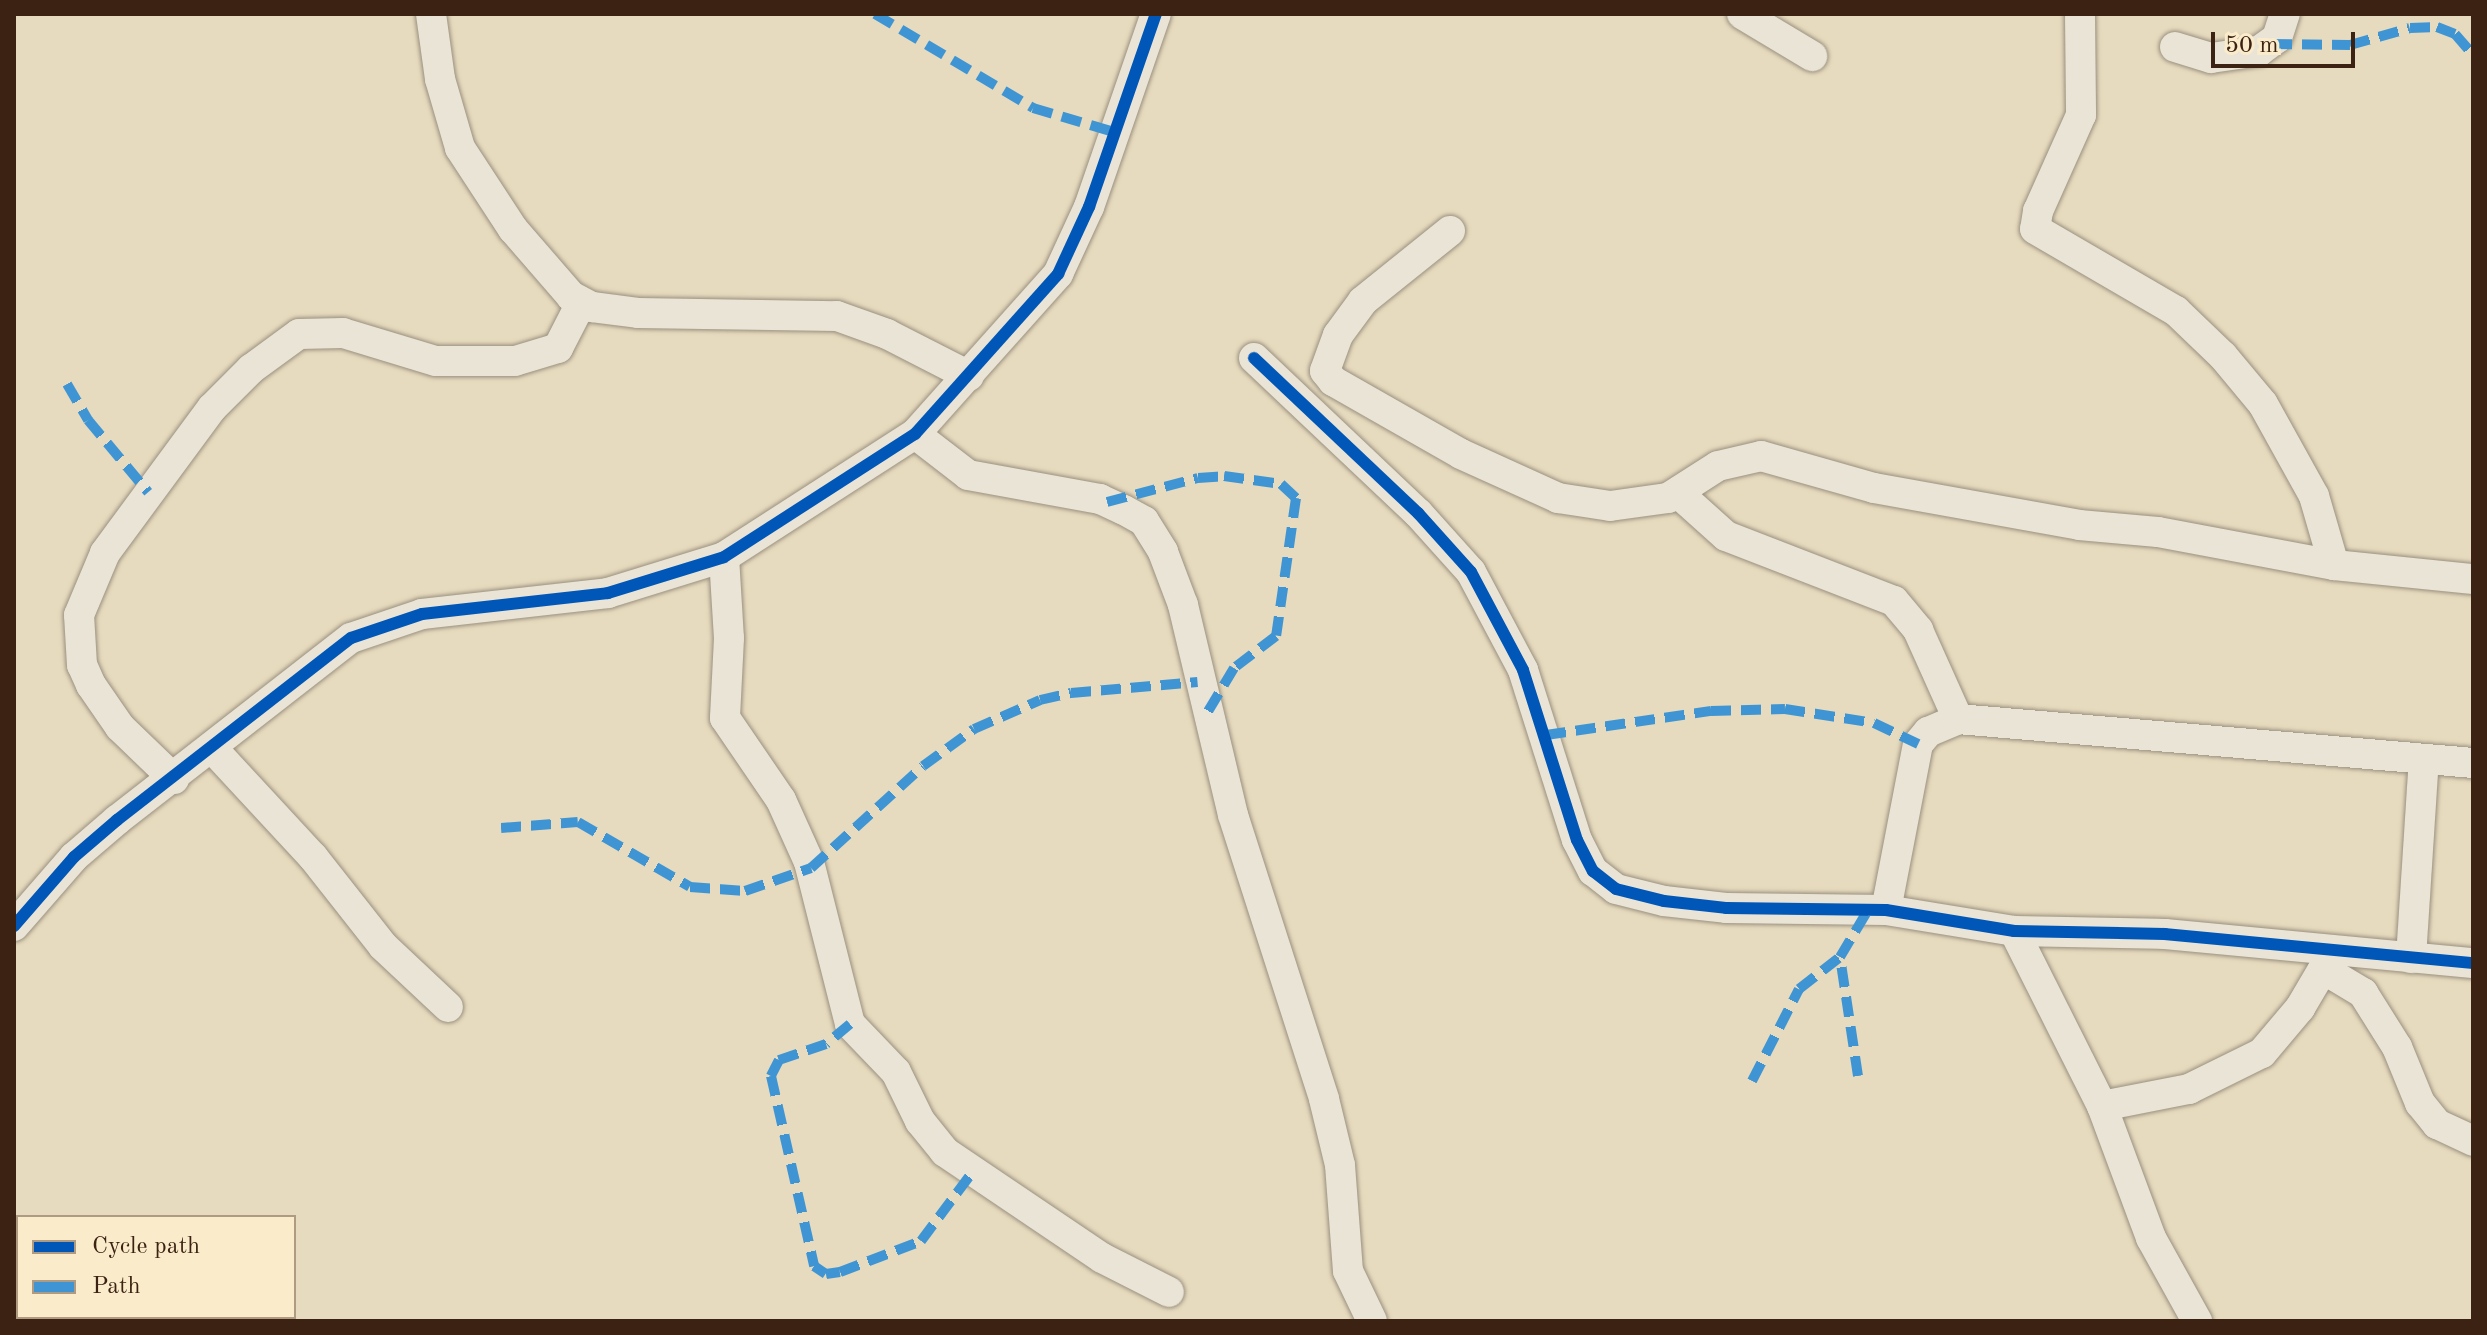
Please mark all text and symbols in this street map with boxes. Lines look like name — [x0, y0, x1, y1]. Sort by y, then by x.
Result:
scale bar — [2215, 16, 2359, 66]
text: 50 m — [2225, 34, 2279, 58]
legend — [16, 1215, 296, 1319]
text: Cycle path — [92, 1235, 200, 1259]
text: Path — [92, 1275, 141, 1299]

